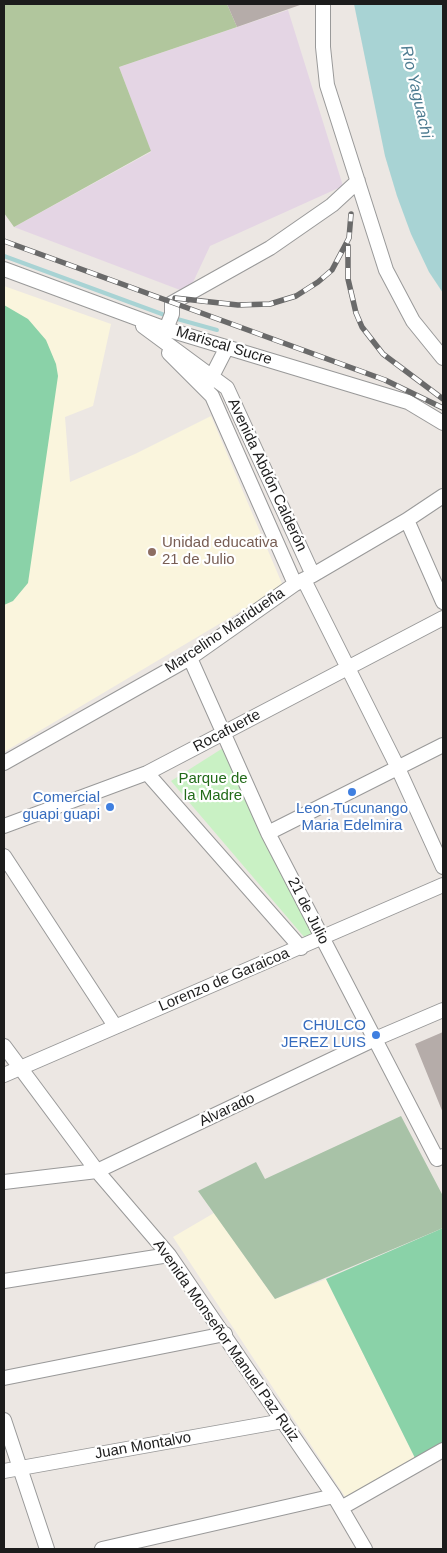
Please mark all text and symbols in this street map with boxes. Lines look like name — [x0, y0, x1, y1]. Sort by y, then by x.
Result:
water label: Río Yaguachi — [396, 44, 436, 140]
street label: Mariscal Sucre — [174, 323, 274, 369]
street label: Avenida Abdón Calderón — [224, 396, 310, 554]
place label: Unidad educativa 21 de Julio — [162, 534, 278, 569]
marker: Unidad educativa 21 de Julio — [146, 546, 158, 558]
street label: Marcelino Maridueña — [162, 584, 288, 678]
street label: Rocafuerte — [190, 706, 264, 756]
park label: Parque de la Madre — [178, 770, 248, 805]
marker: Leon Tucunango Maria Edelmira — [346, 786, 358, 798]
place label: Comercial guapi guapi — [22, 789, 100, 824]
place label: Leon Tucunango Maria Edelmira — [296, 800, 408, 835]
marker: Comercial guapi guapi — [104, 801, 116, 813]
street label: 21 de Julio — [284, 875, 332, 947]
street label: Lorenzo de Garaicoa — [156, 944, 292, 1016]
place label: CHULCO JEREZ LUIS — [281, 1017, 366, 1052]
marker: CHULCO JEREZ LUIS — [370, 1029, 382, 1041]
street label: Alvarado — [196, 1089, 258, 1131]
street label: Avenida Monseñor Manuel Paz Ruiz — [149, 1237, 303, 1445]
street label: Juan Montalvo — [93, 1429, 193, 1463]

